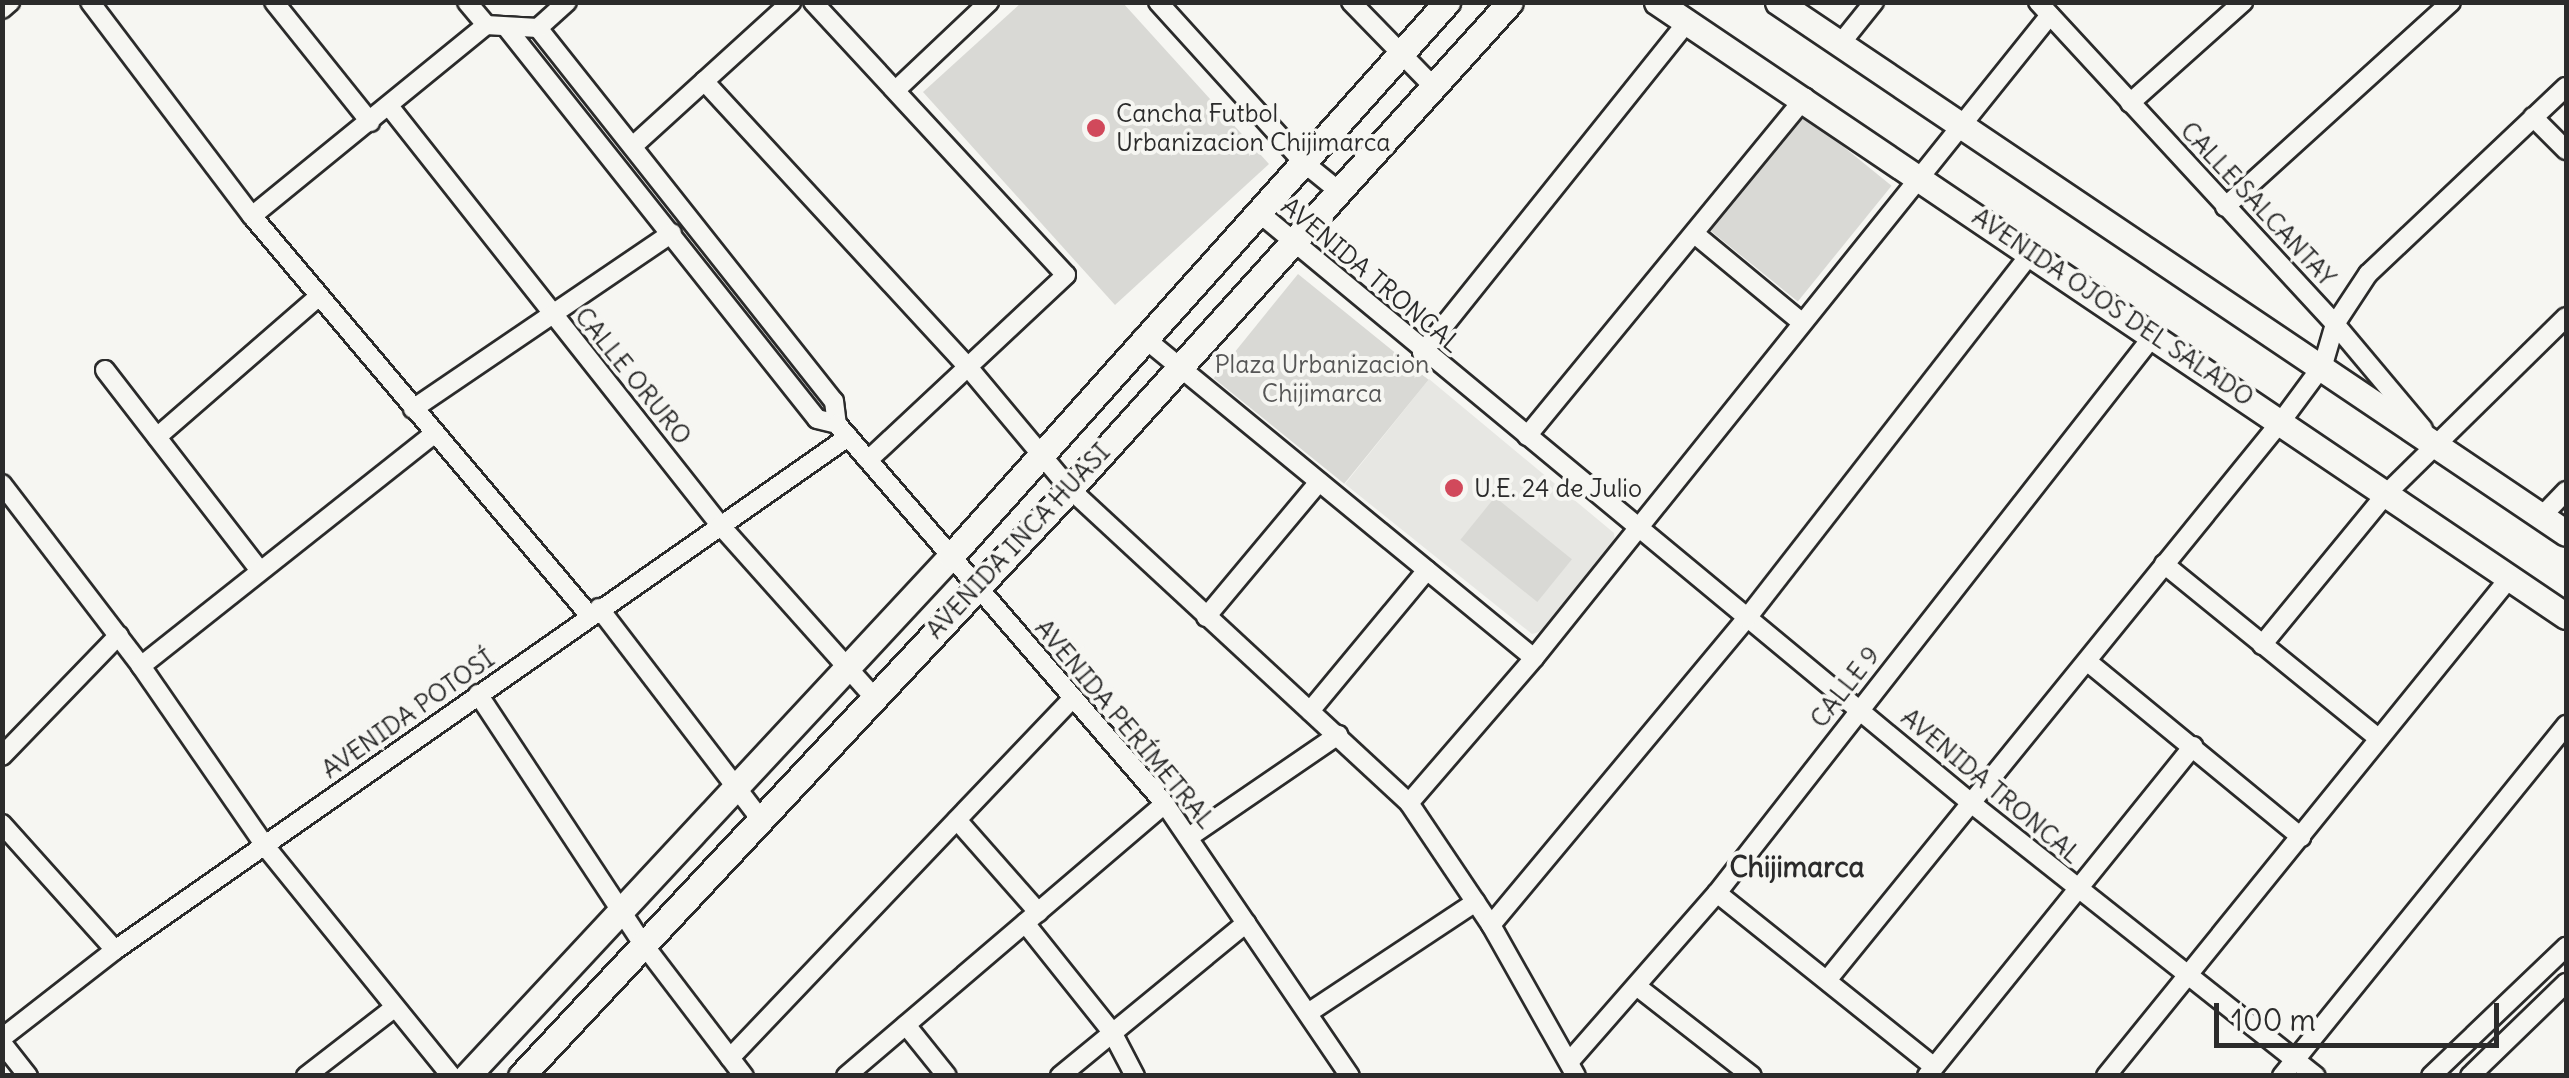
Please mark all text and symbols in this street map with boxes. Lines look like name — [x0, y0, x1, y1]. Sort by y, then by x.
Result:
place label: Cancha Futbol Urbanizacion Chijimarca — [1116, 99, 1391, 158]
street label: CALLE SALCANTAY — [2174, 116, 2342, 292]
marker: Cancha Futbol Urbanizacion Chijimarca — [1085, 117, 1107, 139]
street label: AVENIDA TRONCAL — [1275, 191, 1467, 359]
street label: AVENIDA OJOS DEL SALADO — [1967, 202, 2259, 412]
street label: CALLE ORURO — [569, 301, 697, 451]
park label: Plaza Urbanizacion Chijimarca — [1215, 350, 1429, 409]
street label: AVENIDA INCA HUASI — [920, 437, 1116, 645]
place label: U.E. 24 de Julio — [1474, 473, 1642, 503]
marker: U.E. 24 de Julio — [1443, 477, 1465, 499]
street label: AVENIDA PERÍMETRAL — [1029, 613, 1221, 835]
street label: CALLE 9 — [1804, 640, 1886, 734]
street label: AVENIDA POTOSÍ — [316, 643, 500, 785]
street label: AVENIDA TRONCAL — [1895, 702, 2087, 870]
district label: Chijimarca — [1729, 850, 1865, 884]
scale bar — [2219, 983, 2504, 1045]
text: 100 m — [2231, 1001, 2316, 1039]

